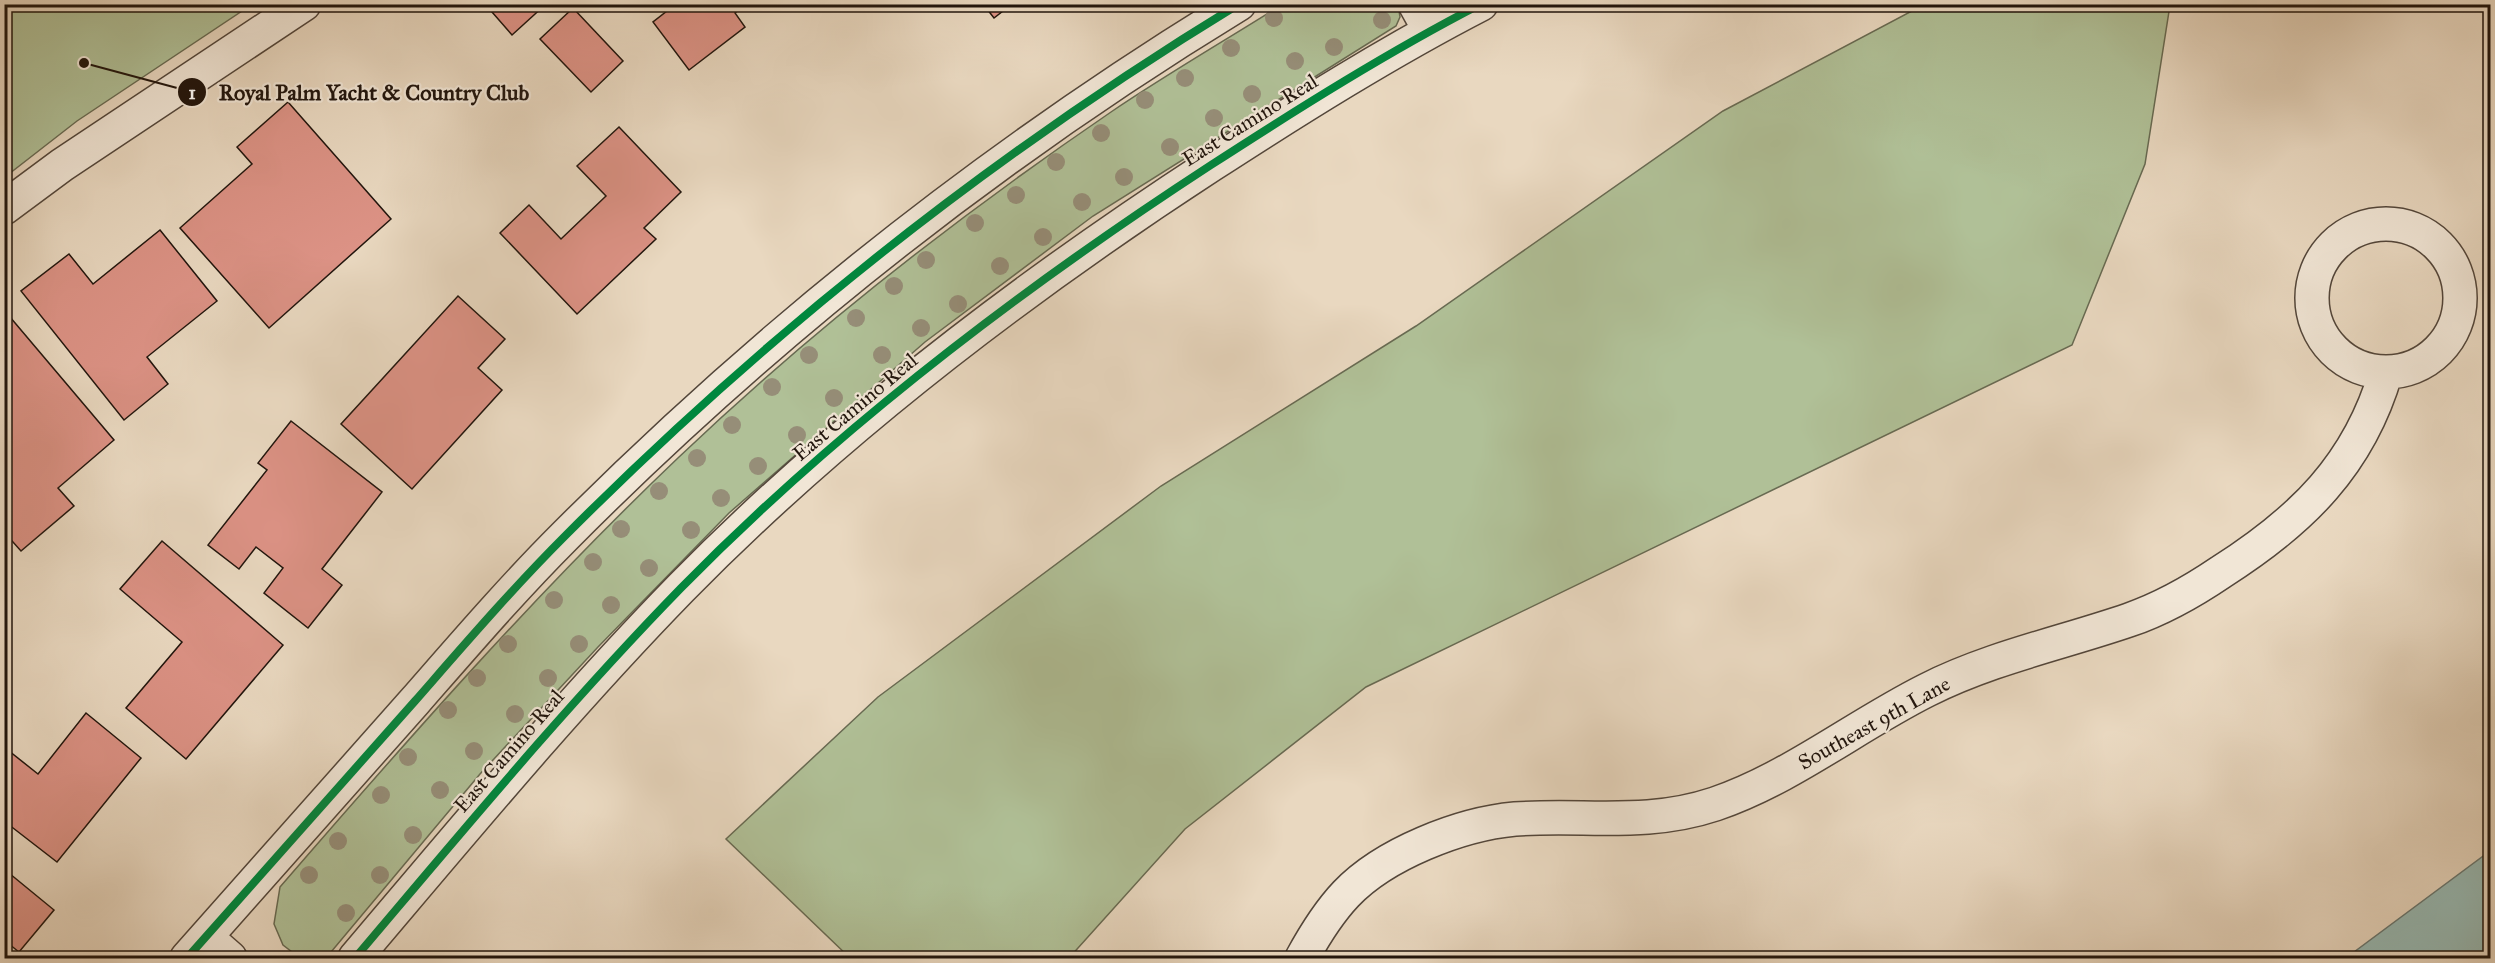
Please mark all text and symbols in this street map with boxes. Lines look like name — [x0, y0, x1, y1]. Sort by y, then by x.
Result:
street label: East Camino Real — [1178, 68, 1323, 172]
callout: Royal Palm Yacht & Country Club — [177, 72, 542, 112]
text: Royal Palm Yacht & Country Club — [219, 79, 530, 106]
text: 1 — [188, 82, 196, 104]
street label: East Camino Real — [787, 347, 923, 467]
street label: Southeast 9th Lane — [1793, 670, 1955, 776]
street label: East Camino Real — [448, 684, 570, 818]

